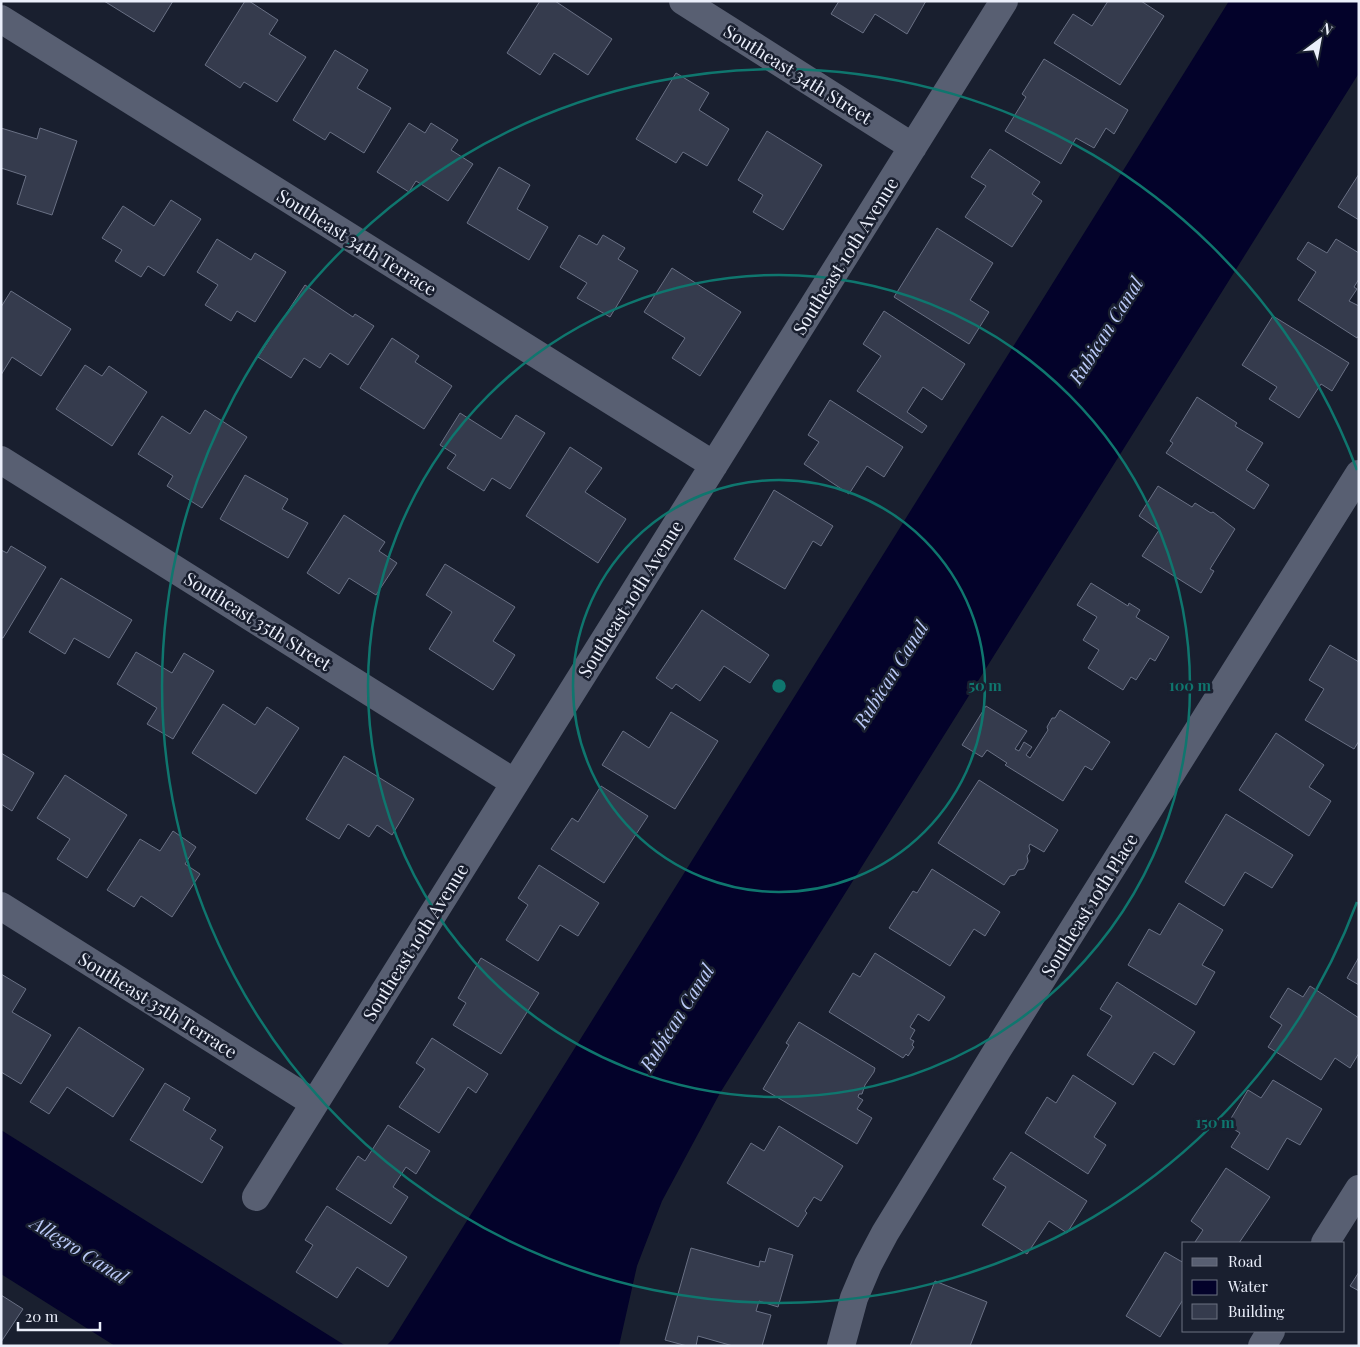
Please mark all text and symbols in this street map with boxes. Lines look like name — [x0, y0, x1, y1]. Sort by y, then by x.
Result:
north arrow — [1295, 15, 1345, 65]
text: N — [1318, 18, 1336, 39]
street label: Southeast 34th Street — [719, 19, 877, 130]
street label: Southeast 10th Avenue — [787, 173, 903, 339]
street label: Southeast 34th Terrace — [273, 183, 441, 301]
water label: Rubican Canal — [1061, 271, 1149, 389]
street label: Southeast 10th Avenue — [572, 516, 688, 682]
street label: Southeast 35th Street — [180, 566, 337, 676]
water label: Rubican Canal — [846, 615, 934, 733]
text: 50 m — [968, 675, 1002, 695]
text: 100 m — [1169, 675, 1212, 695]
centre of rings — [770, 677, 788, 695]
street label: Southeast 10th Place — [1035, 829, 1143, 981]
street label: Southeast 10th Avenue — [357, 859, 473, 1025]
street label: Southeast 35th Terrace — [74, 946, 242, 1064]
water label: Rubican Canal — [632, 958, 720, 1076]
text: 150 m — [1195, 1112, 1235, 1132]
water label: Allegro Canal — [25, 1208, 134, 1290]
legend — [1182, 1242, 1345, 1332]
text: Road — [1228, 1251, 1262, 1271]
text: Water — [1227, 1276, 1268, 1296]
scale bar — [18, 1300, 100, 1332]
text: Building — [1228, 1301, 1285, 1321]
text: 20 m — [25, 1306, 59, 1326]

